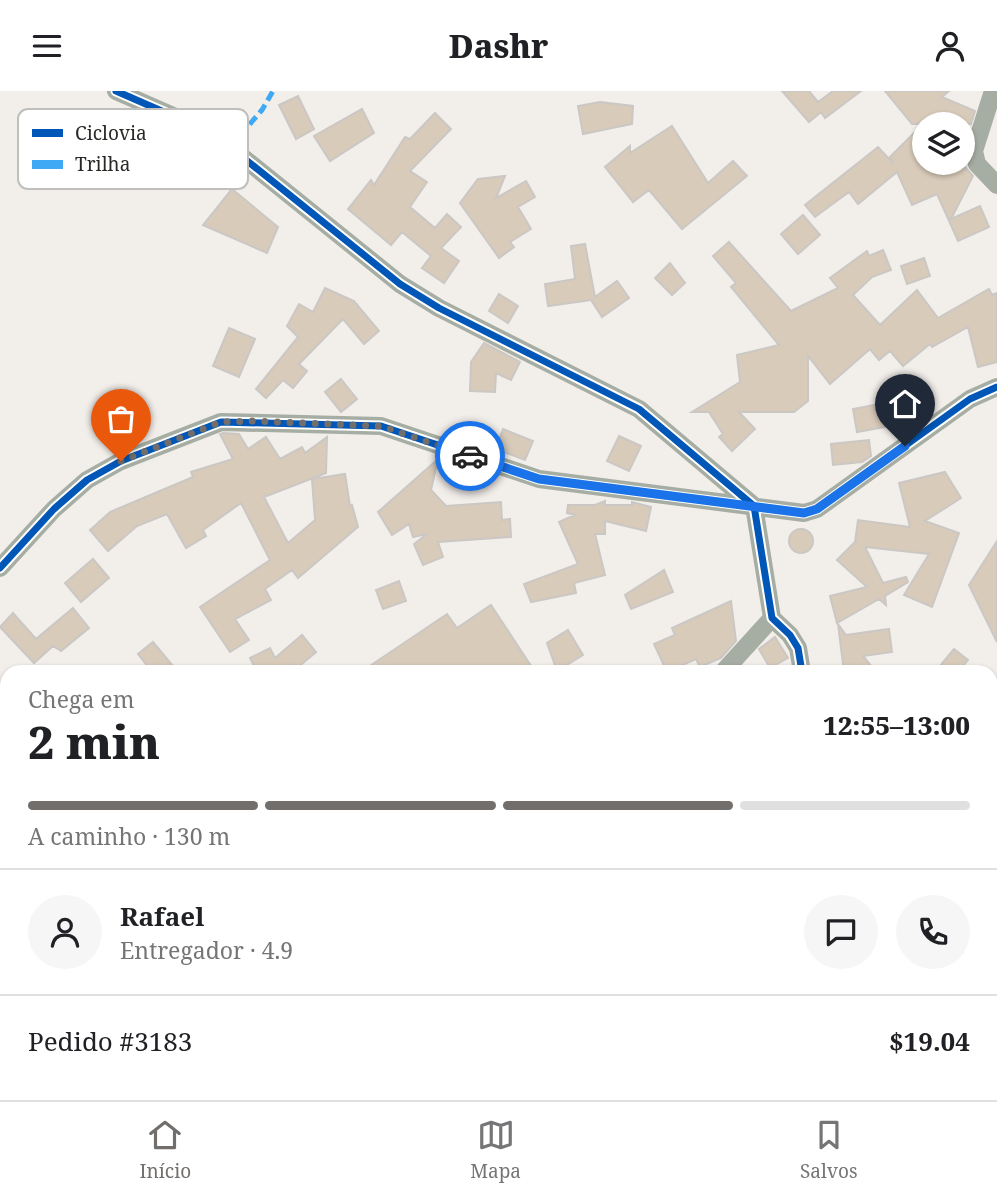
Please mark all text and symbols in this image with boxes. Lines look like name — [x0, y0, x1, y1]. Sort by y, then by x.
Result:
text: Dashr — [449, 24, 548, 67]
icon: menu — [28, 27, 66, 65]
icon: person — [931, 27, 969, 65]
legend — [18, 109, 248, 189]
map controls — [912, 112, 975, 175]
button: layers — [912, 112, 975, 175]
text: Ciclovia — [75, 120, 147, 146]
text: Trilha — [75, 151, 130, 177]
pin — [875, 374, 935, 446]
icon: home — [886, 385, 924, 423]
pin — [91, 389, 151, 461]
icon: bag — [102, 400, 140, 438]
courier — [435, 421, 505, 491]
icon: car — [451, 437, 489, 475]
text: Chega em — [28, 683, 134, 715]
text: 12:55–13:00 — [823, 707, 970, 743]
text: 2 min — [28, 710, 160, 772]
text: A caminho · 130 m — [28, 820, 230, 852]
button: person — [28, 895, 102, 969]
button: chat — [804, 895, 878, 969]
button: phone — [896, 895, 970, 969]
text: Rafael — [120, 898, 204, 934]
text: Entregador · 4.9 — [120, 934, 293, 966]
text: Pedido #3183 — [28, 1023, 192, 1059]
text: $19.04 — [889, 1023, 970, 1059]
tab: Início — [139, 1116, 191, 1184]
tab: Mapa — [470, 1116, 521, 1184]
tab: Salvos — [800, 1116, 857, 1184]

